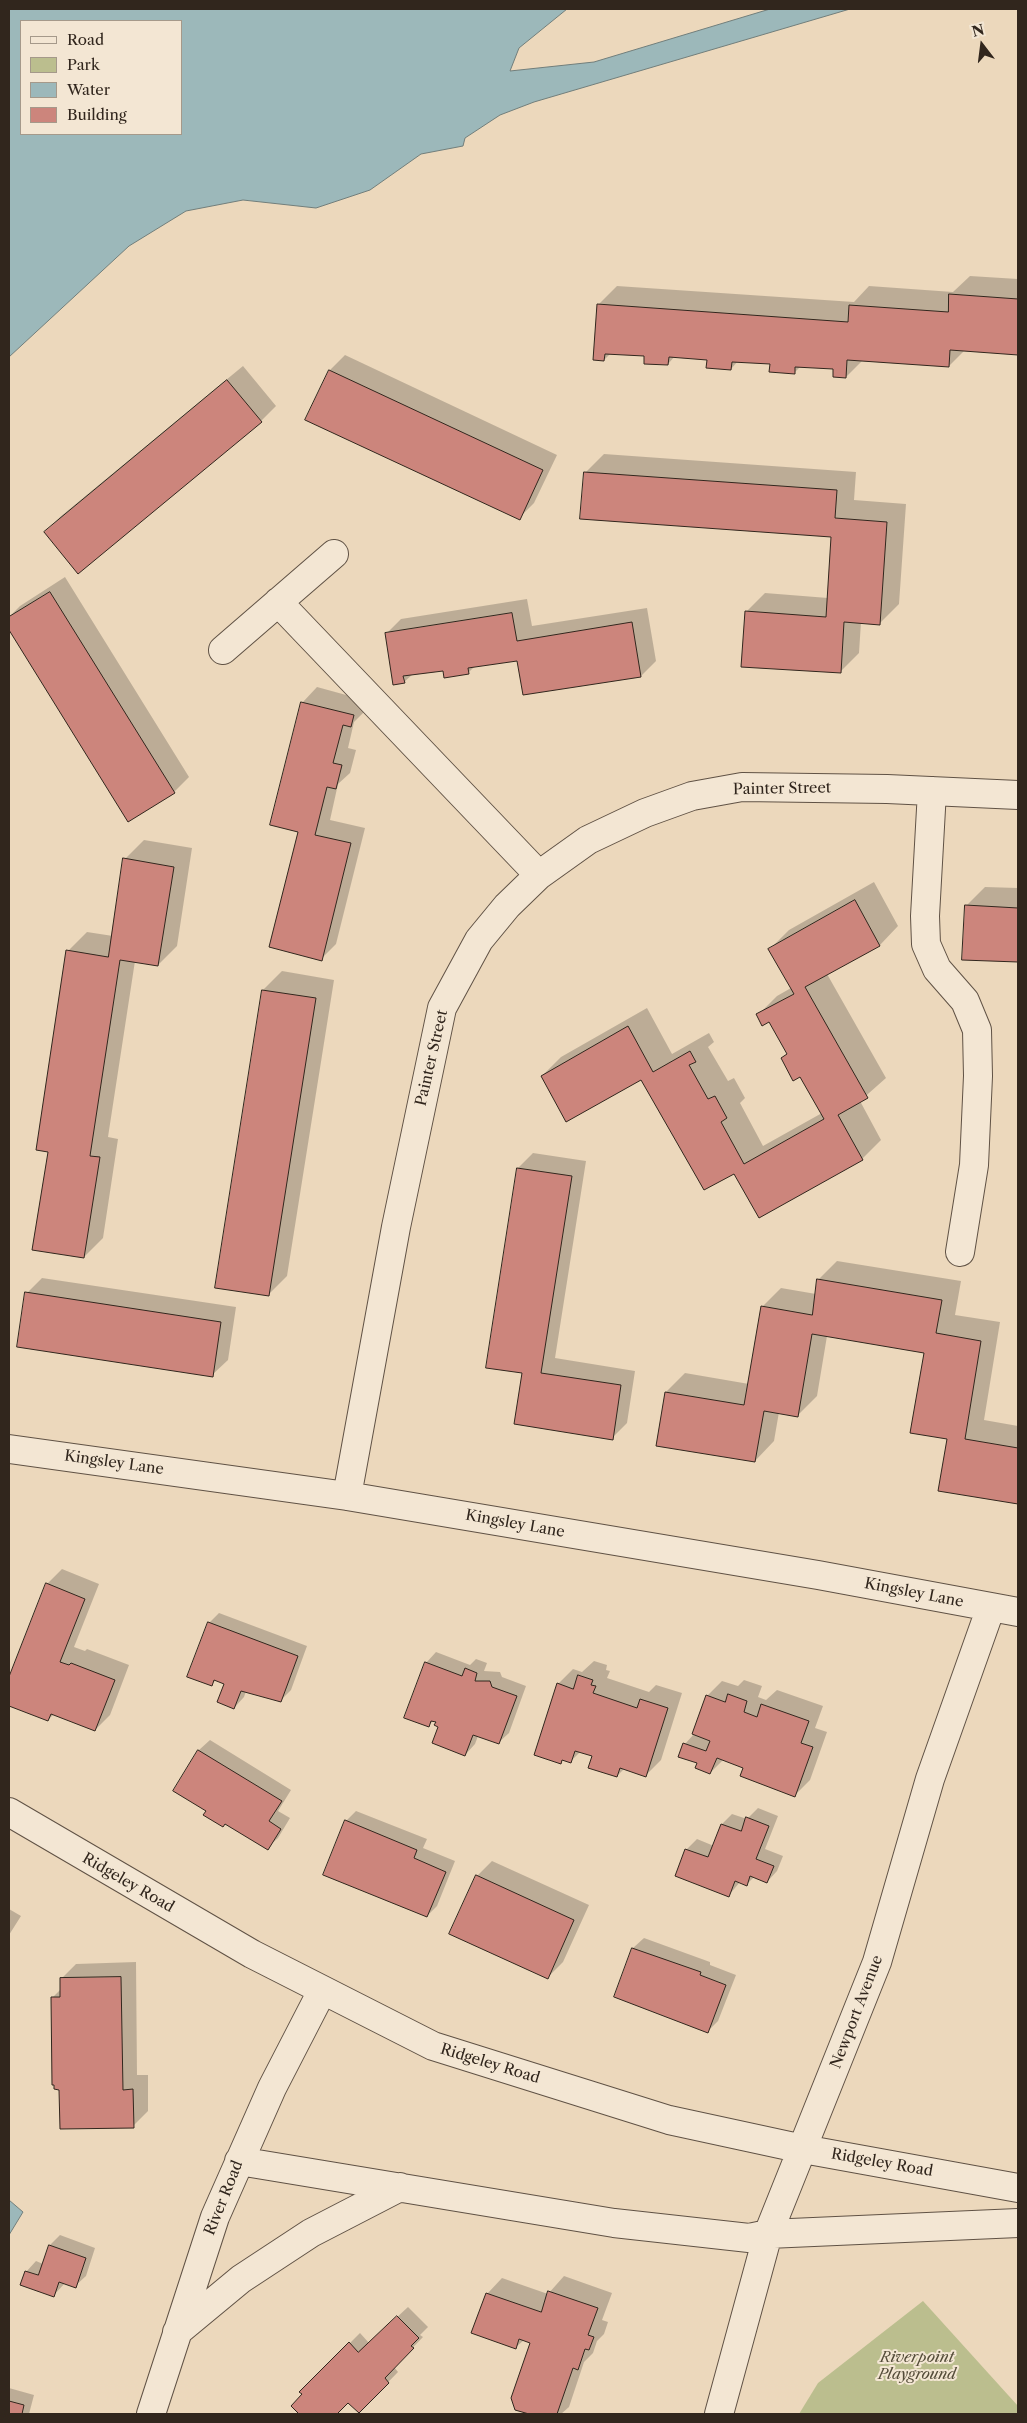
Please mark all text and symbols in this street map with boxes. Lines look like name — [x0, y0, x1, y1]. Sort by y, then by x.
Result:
legend — [20, 20, 182, 135]
north arrow — [957, 20, 1007, 70]
text: N — [970, 20, 986, 41]
text: Road — [67, 30, 104, 49]
text: Park — [67, 55, 100, 74]
text: Water — [67, 80, 110, 99]
text: Building — [67, 105, 127, 124]
street label: Painter Street — [733, 779, 831, 799]
street label: Painter Street — [412, 1008, 452, 1108]
street label: Kingsley Lane — [63, 1447, 165, 1479]
street label: Kingsley Lane — [464, 1506, 566, 1542]
street label: Kingsley Lane — [863, 1575, 965, 1611]
street label: Ridgeley Road — [79, 1849, 177, 1917]
street label: Newport Avenue — [827, 1953, 887, 2071]
street label: Ridgeley Road — [438, 2040, 542, 2088]
street label: Ridgeley Road — [830, 2145, 934, 2181]
street label: River Road — [201, 2158, 247, 2238]
park label: Riverpoint Playground — [878, 2349, 956, 2384]

